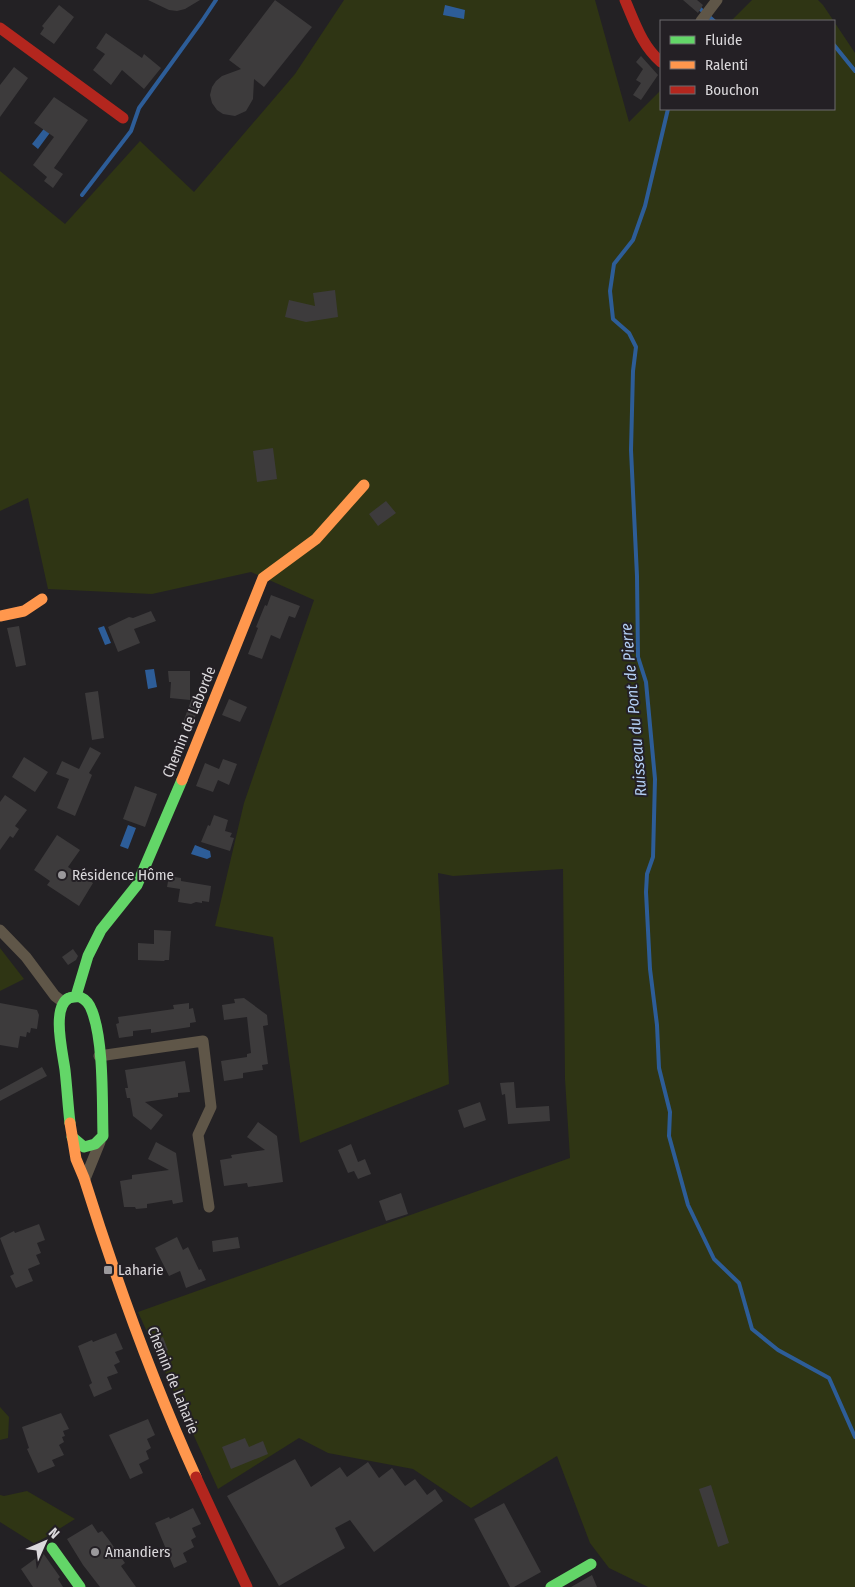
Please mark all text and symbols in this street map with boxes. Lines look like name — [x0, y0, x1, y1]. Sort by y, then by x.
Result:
legend — [660, 20, 835, 110]
text: Fluide — [705, 31, 742, 49]
text: Ralenti — [705, 56, 748, 74]
text: Bouchon — [705, 81, 759, 99]
water label: Ruisseau du Pont de Pierre — [616, 622, 651, 797]
street label: Chemin de Laborde — [158, 664, 220, 780]
place label: Résidence Hôme — [72, 866, 174, 884]
marker: Résidence Hôme — [56, 869, 68, 881]
place label: Laharie — [118, 1261, 164, 1279]
marker: Laharie — [102, 1264, 114, 1276]
street label: Chemin de Laharie — [143, 1324, 203, 1436]
north arrow — [20, 1517, 70, 1567]
text: N — [45, 1524, 63, 1542]
place label: Amandiers — [105, 1543, 170, 1561]
marker: Amandiers — [89, 1546, 101, 1558]

